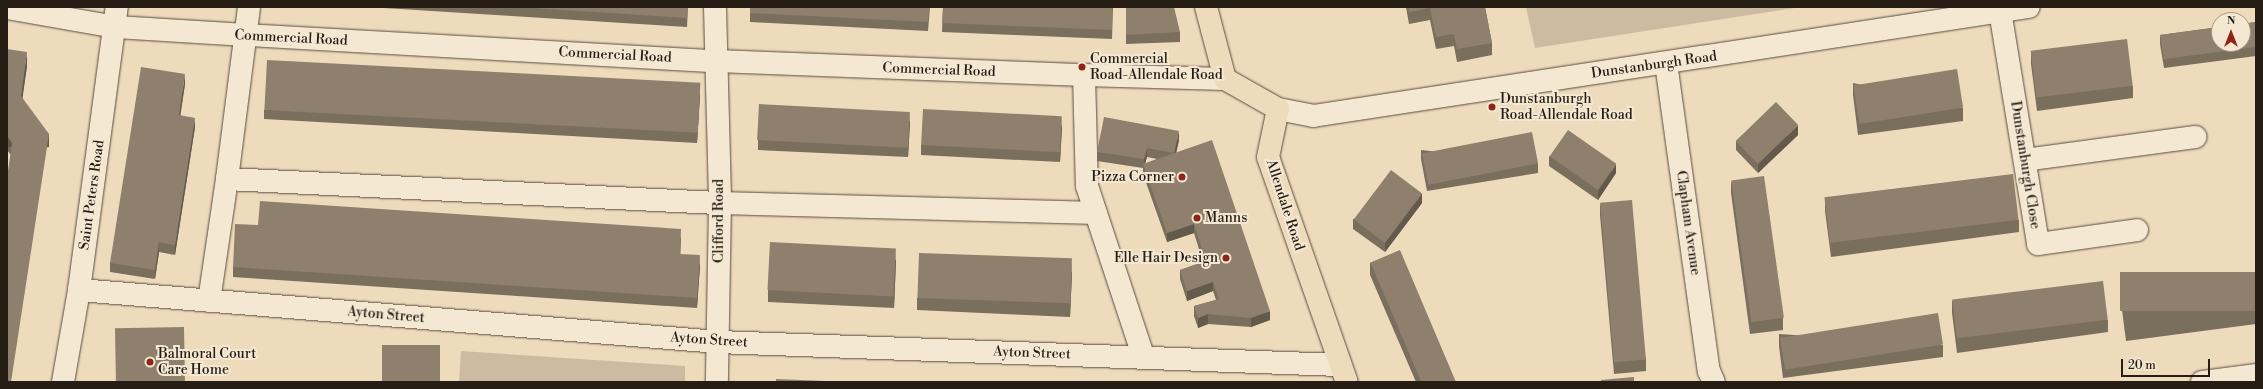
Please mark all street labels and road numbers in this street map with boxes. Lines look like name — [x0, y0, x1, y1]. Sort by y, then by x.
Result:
street label: Commercial Road — [234, 27, 348, 49]
street label: Commercial Road — [558, 44, 672, 66]
street label: Dunstanburgh Road — [1590, 48, 1718, 82]
street label: Commercial Road — [882, 60, 996, 80]
street label: Dunstanburgh Close — [2007, 100, 2043, 230]
street label: Saint Peters Road — [76, 139, 108, 251]
street label: Allendale Road — [1262, 157, 1308, 253]
street label: Clapham Avenue — [1672, 170, 1704, 276]
street label: Clifford Road — [711, 179, 727, 263]
street label: Ayton Street — [347, 303, 425, 327]
street label: Ayton Street — [670, 329, 748, 351]
street label: Ayton Street — [993, 343, 1071, 363]

